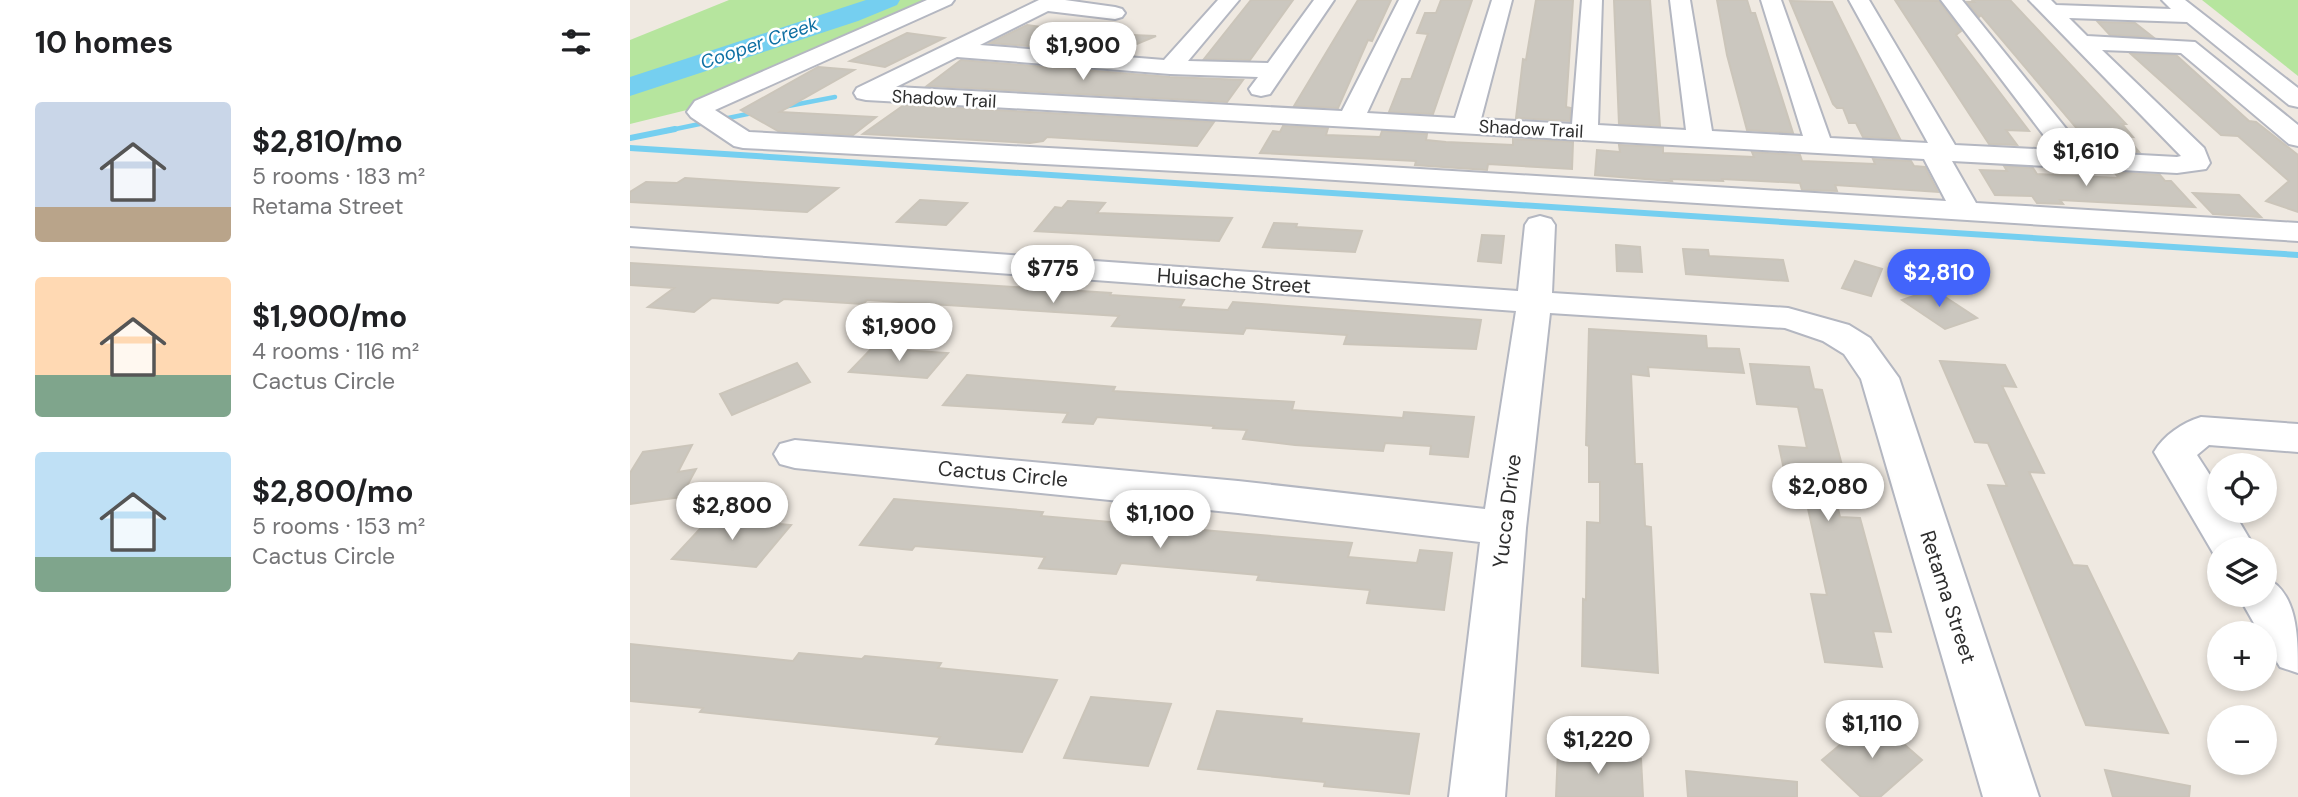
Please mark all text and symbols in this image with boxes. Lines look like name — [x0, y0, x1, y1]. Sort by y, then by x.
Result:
water label: Cooper Creek — [697, 11, 822, 75]
pin: $1,900 — [1026, 22, 1140, 82]
text: 10 homes — [35, 23, 173, 62]
icon: filters — [557, 23, 595, 61]
text: $1,900 — [1046, 30, 1120, 60]
street label: Shadow Trail — [891, 84, 997, 114]
street label: Shadow Trail — [1478, 114, 1584, 144]
text: $2,810/mo — [252, 122, 403, 161]
pin: $1,610 — [2029, 128, 2143, 188]
icon: home — [91, 130, 175, 214]
text: $1,610 — [2052, 136, 2120, 166]
text: 5 rooms · 183 m² — [252, 161, 425, 191]
text: Retama Street — [252, 191, 403, 221]
pin: $775 — [1012, 246, 1094, 305]
pin: $2,810 — [1882, 250, 1996, 309]
text: $775 — [1027, 253, 1079, 283]
text: $2,810 — [1903, 257, 1975, 287]
street label: Huisache Street — [1156, 262, 1312, 300]
text: $1,900/mo — [252, 297, 407, 336]
pin: $1,900 — [842, 304, 956, 363]
icon: home — [91, 305, 175, 389]
text: $1,900 — [862, 311, 936, 341]
text: 4 rooms · 116 m² — [252, 336, 419, 366]
text: Cactus Circle — [252, 366, 395, 396]
street label: Yucca Drive — [1486, 452, 1528, 569]
map controls — [2207, 453, 2277, 775]
button: locate — [2207, 453, 2277, 523]
street label: Cactus Circle — [937, 454, 1069, 494]
pin: $2,080 — [1771, 463, 1885, 523]
text: $2,080 — [1788, 471, 1868, 501]
text: $2,800/mo — [252, 472, 414, 511]
icon: home — [91, 480, 175, 564]
pin: $2,800 — [675, 482, 789, 542]
text: $2,800 — [692, 490, 772, 520]
pin: $1,100 — [1103, 490, 1217, 550]
text: $1,100 — [1126, 498, 1194, 528]
text: 5 rooms · 153 m² — [252, 511, 425, 541]
street label: Retama Street — [1913, 527, 1983, 667]
button: layers — [2207, 537, 2277, 607]
text: Cactus Circle — [252, 541, 395, 571]
button: + — [2207, 621, 2277, 691]
pin: $1,110 — [1815, 700, 1929, 760]
button: − — [2207, 705, 2277, 775]
text: $1,110 — [1842, 708, 1902, 738]
pin: $1,220 — [1541, 716, 1655, 776]
text: $1,220 — [1563, 724, 1633, 754]

